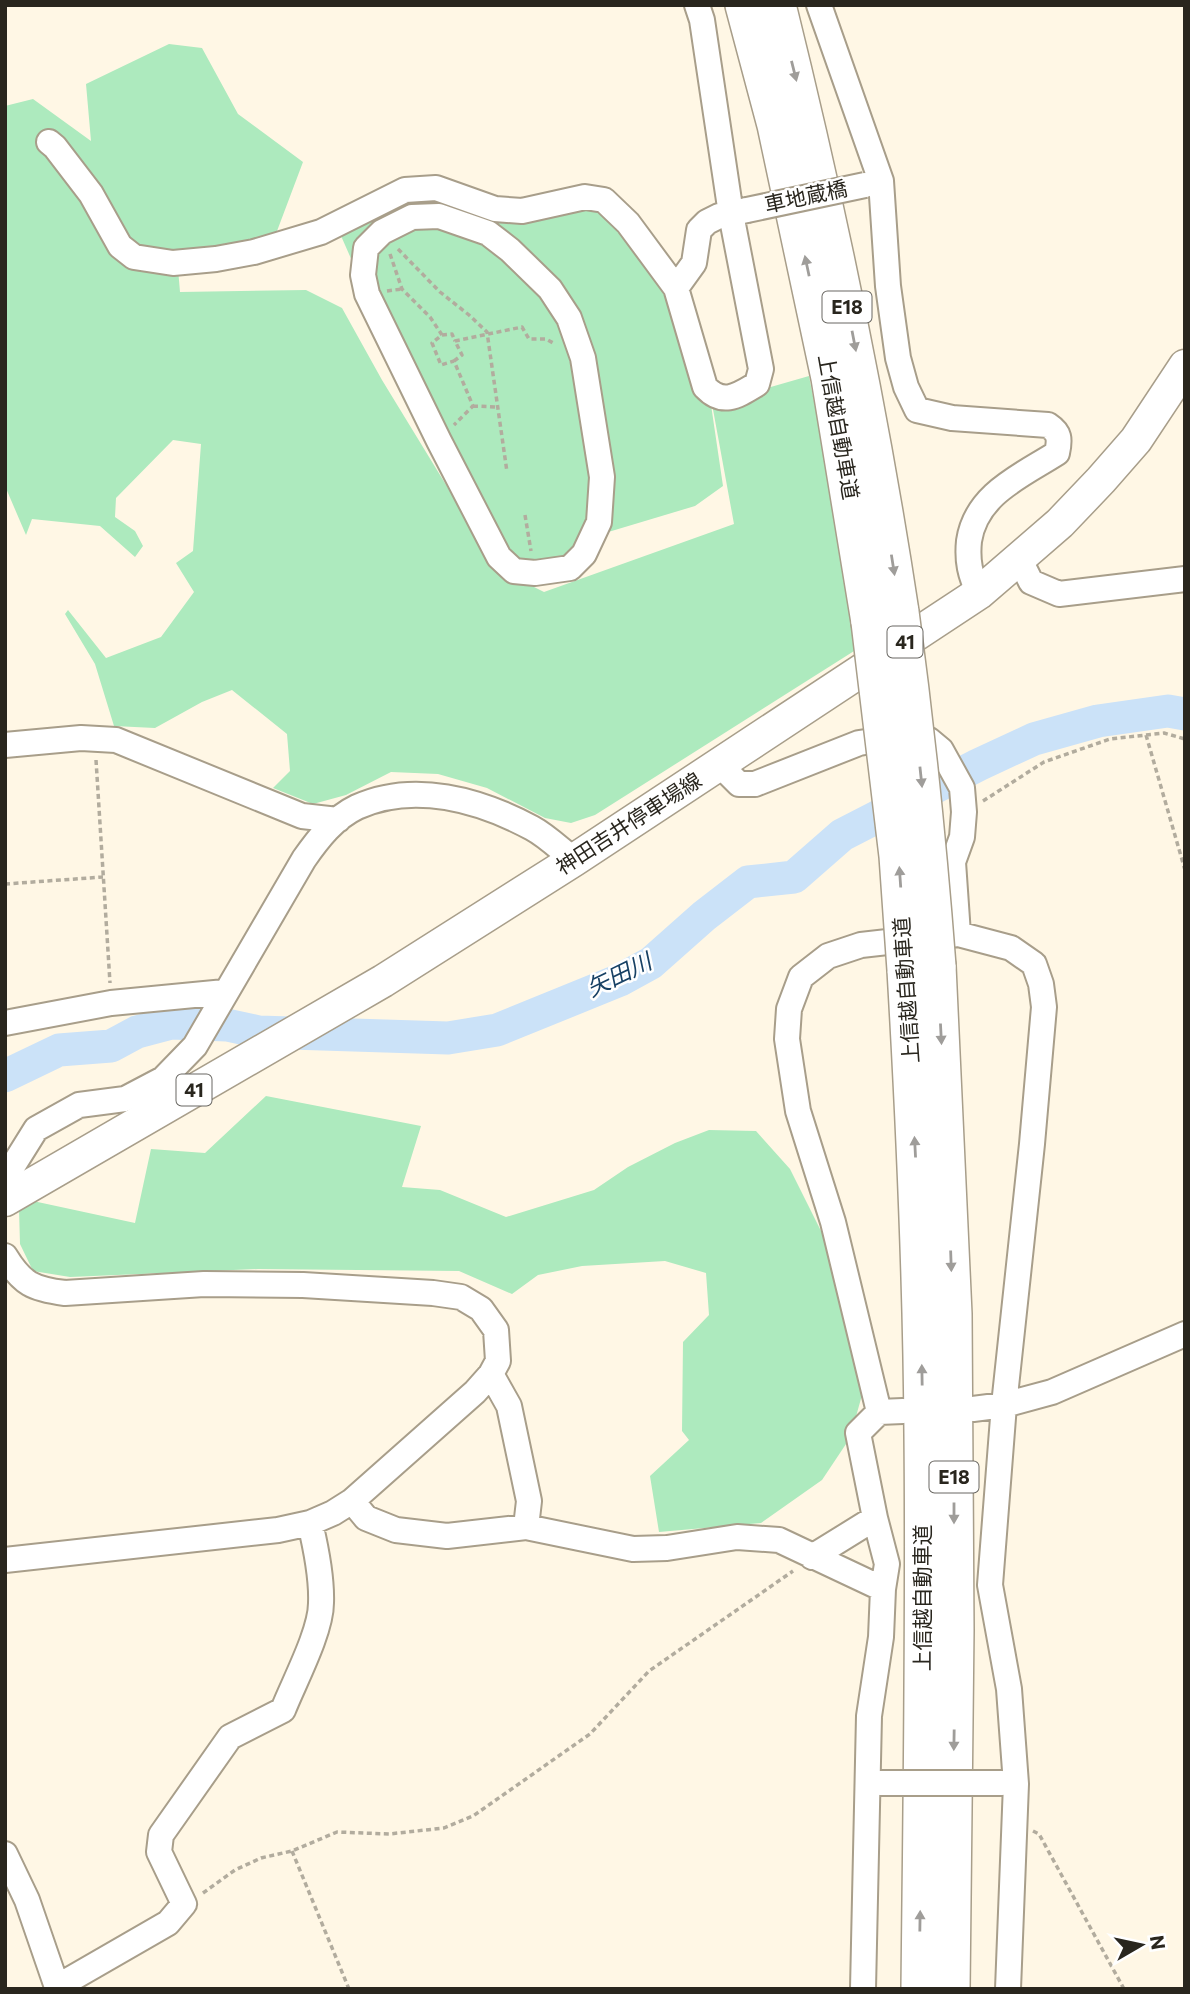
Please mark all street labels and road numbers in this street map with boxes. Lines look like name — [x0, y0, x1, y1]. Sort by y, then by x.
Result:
street label: 車地蔵橋 — [762, 175, 849, 216]
road number: E18 — [822, 292, 872, 322]
street label: 上信越自動車道 — [814, 352, 865, 501]
road number: 41 — [888, 626, 922, 657]
street label: 神田吉井停車場線 — [551, 767, 705, 879]
street label: 上信越自動車道 — [888, 916, 923, 1064]
road number: 41 — [176, 1074, 212, 1106]
road number: E18 — [930, 1462, 978, 1492]
street label: 上信越自動車道 — [909, 1525, 934, 1672]

